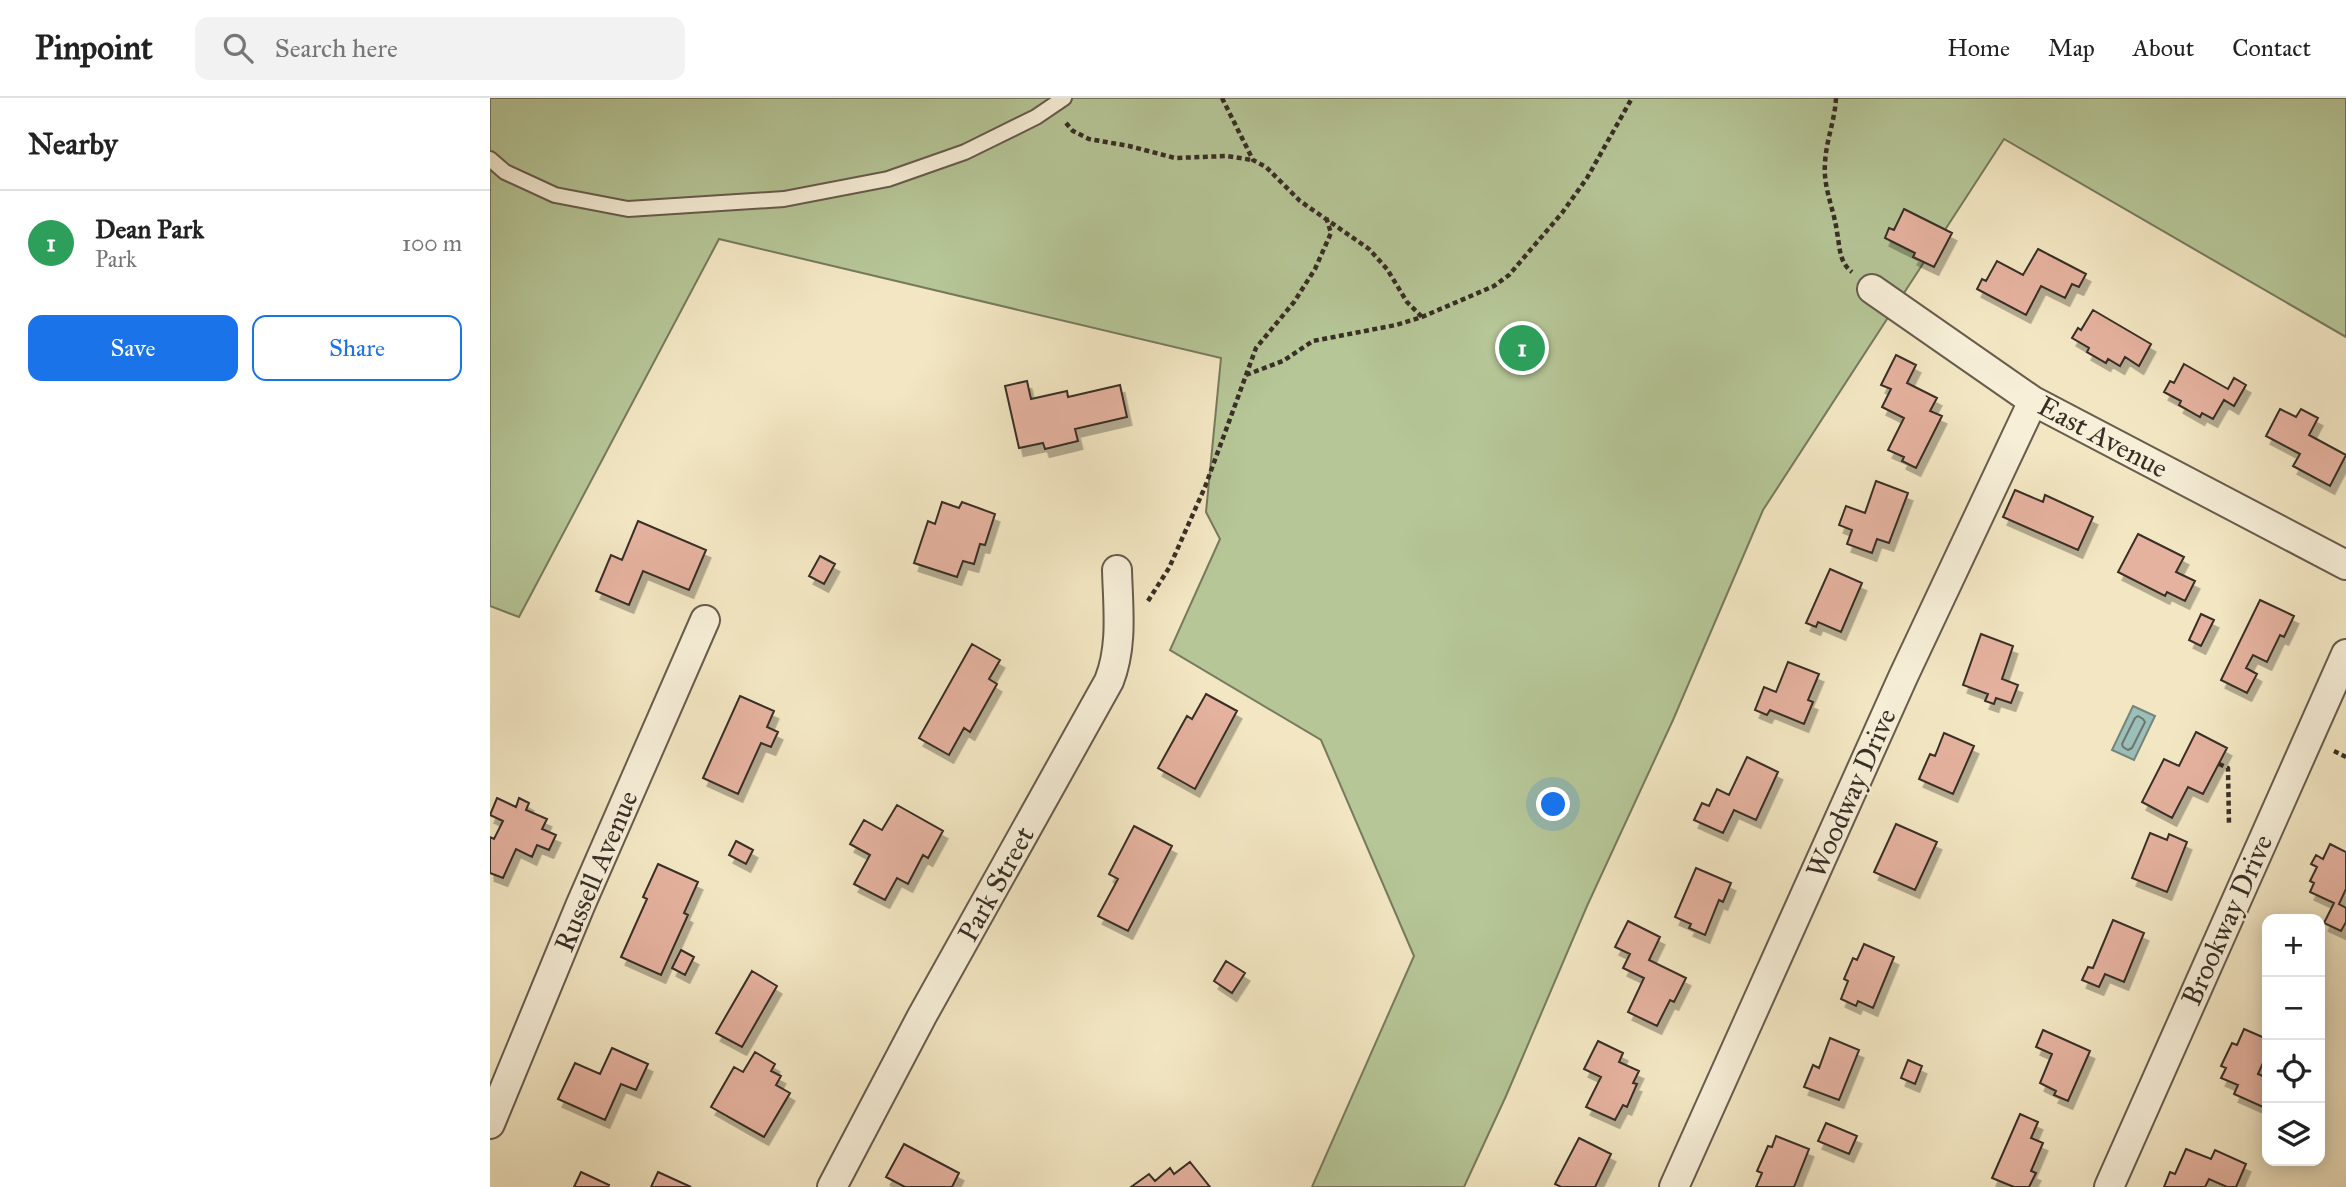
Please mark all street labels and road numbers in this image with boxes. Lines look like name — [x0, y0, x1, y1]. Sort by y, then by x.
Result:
street label: East Avenue — [2032, 388, 2174, 486]
street label: Woodway Drive — [1798, 703, 1904, 883]
street label: Russell Avenue — [546, 785, 646, 957]
street label: Park Street — [950, 820, 1042, 948]
street label: Brookway Drive — [2174, 829, 2280, 1011]

